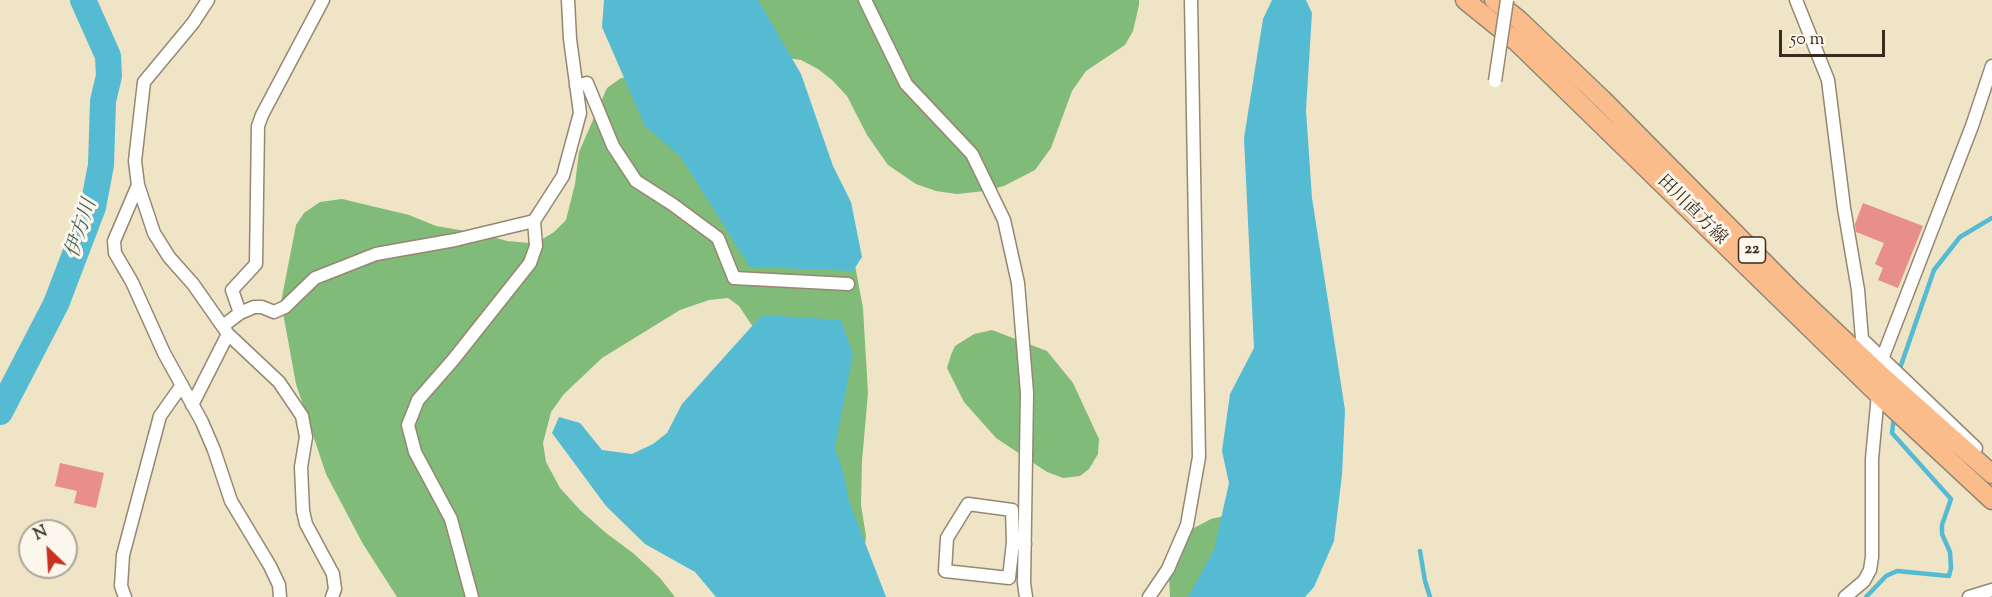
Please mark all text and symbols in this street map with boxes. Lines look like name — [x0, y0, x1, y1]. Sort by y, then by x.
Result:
scale bar — [1782, 18, 1888, 56]
text: 50 m — [1790, 27, 1824, 53]
street label: 田川直方線 — [1652, 172, 1730, 250]
water label: 伊方川 — [62, 197, 104, 261]
road number: 22 — [1738, 237, 1766, 263]
north arrow — [18, 519, 78, 579]
text: N — [30, 521, 52, 547]

